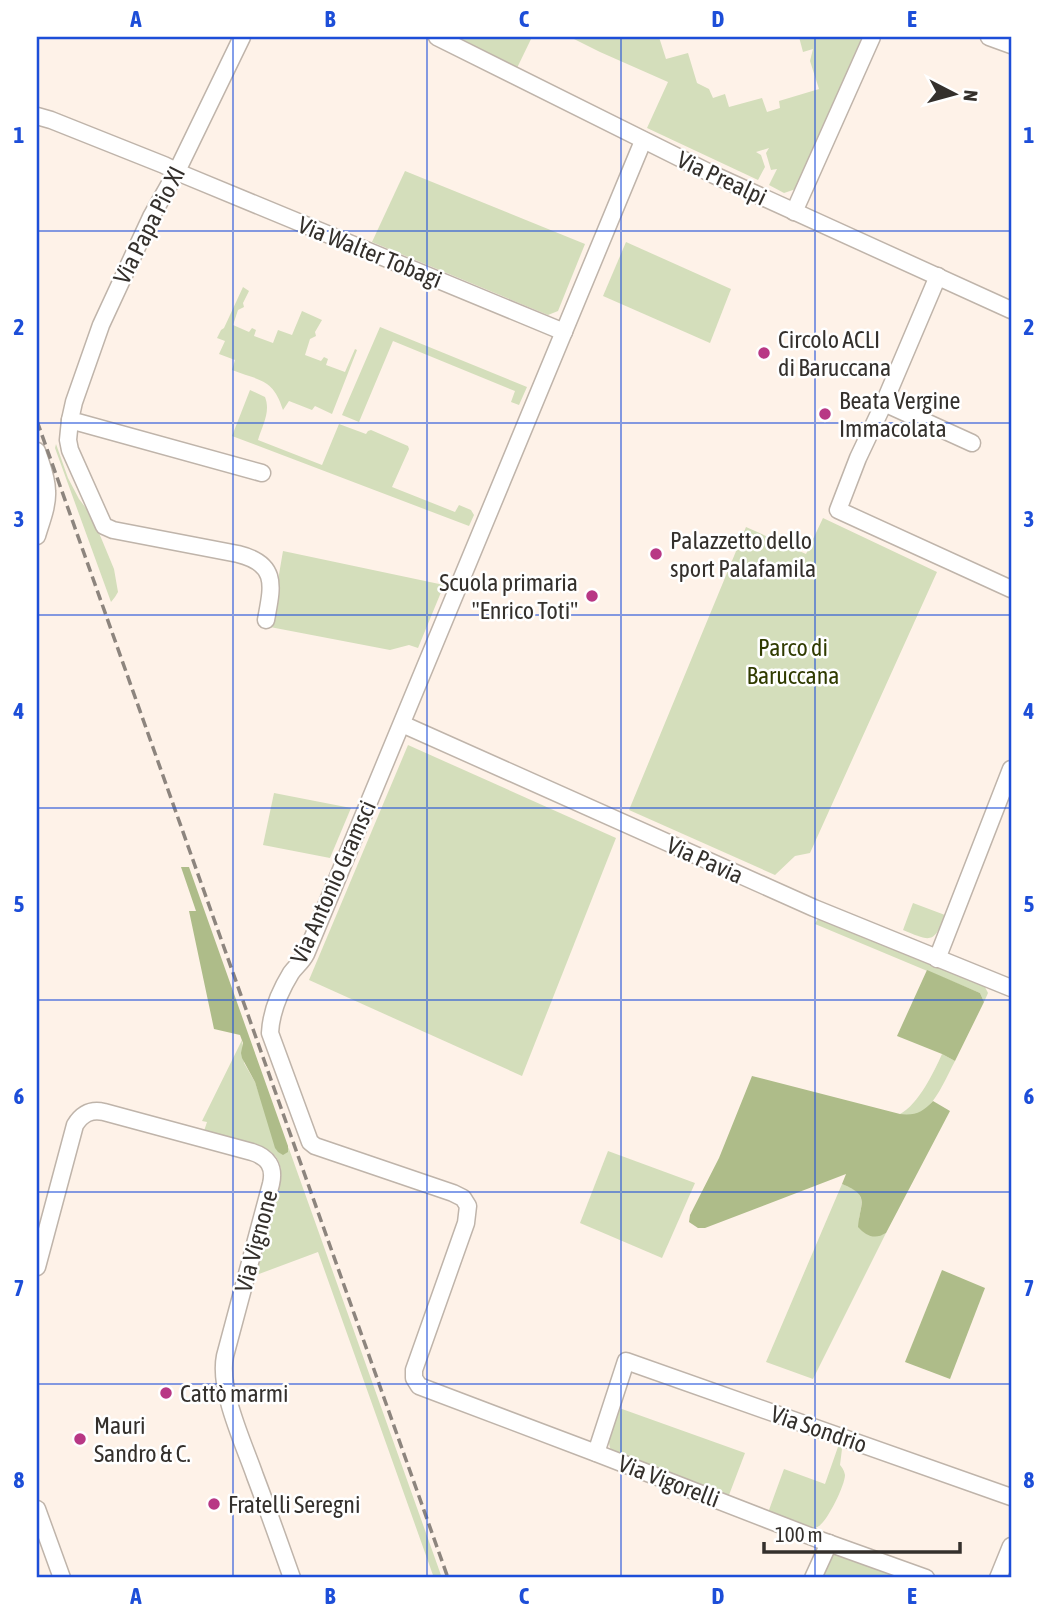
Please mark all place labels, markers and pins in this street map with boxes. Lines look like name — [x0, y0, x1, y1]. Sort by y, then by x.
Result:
place label: Circolo ACLI di Baruccana — [778, 326, 891, 381]
marker: Circolo ACLI di Baruccana — [756, 345, 772, 361]
place label: Beata Vergine Immacolata — [839, 387, 960, 442]
marker: Beata Vergine Immacolata — [817, 406, 833, 422]
place label: Palazzetto dello sport Palafamila — [670, 527, 816, 582]
marker: Palazzetto dello sport Palafamila — [648, 546, 664, 562]
place label: Scuola primaria "Enrico Toti" — [439, 569, 578, 624]
marker: Scuola primaria "Enrico Toti" — [584, 588, 600, 604]
place label: Cattò marmi — [180, 1380, 288, 1407]
marker: Cattò marmi — [158, 1385, 174, 1401]
place label: Mauri Sandro & C. — [94, 1412, 191, 1467]
marker: Mauri Sandro & C. — [72, 1431, 88, 1447]
place label: Fratelli Seregni — [228, 1491, 360, 1518]
marker: Fratelli Seregni — [206, 1496, 222, 1512]

